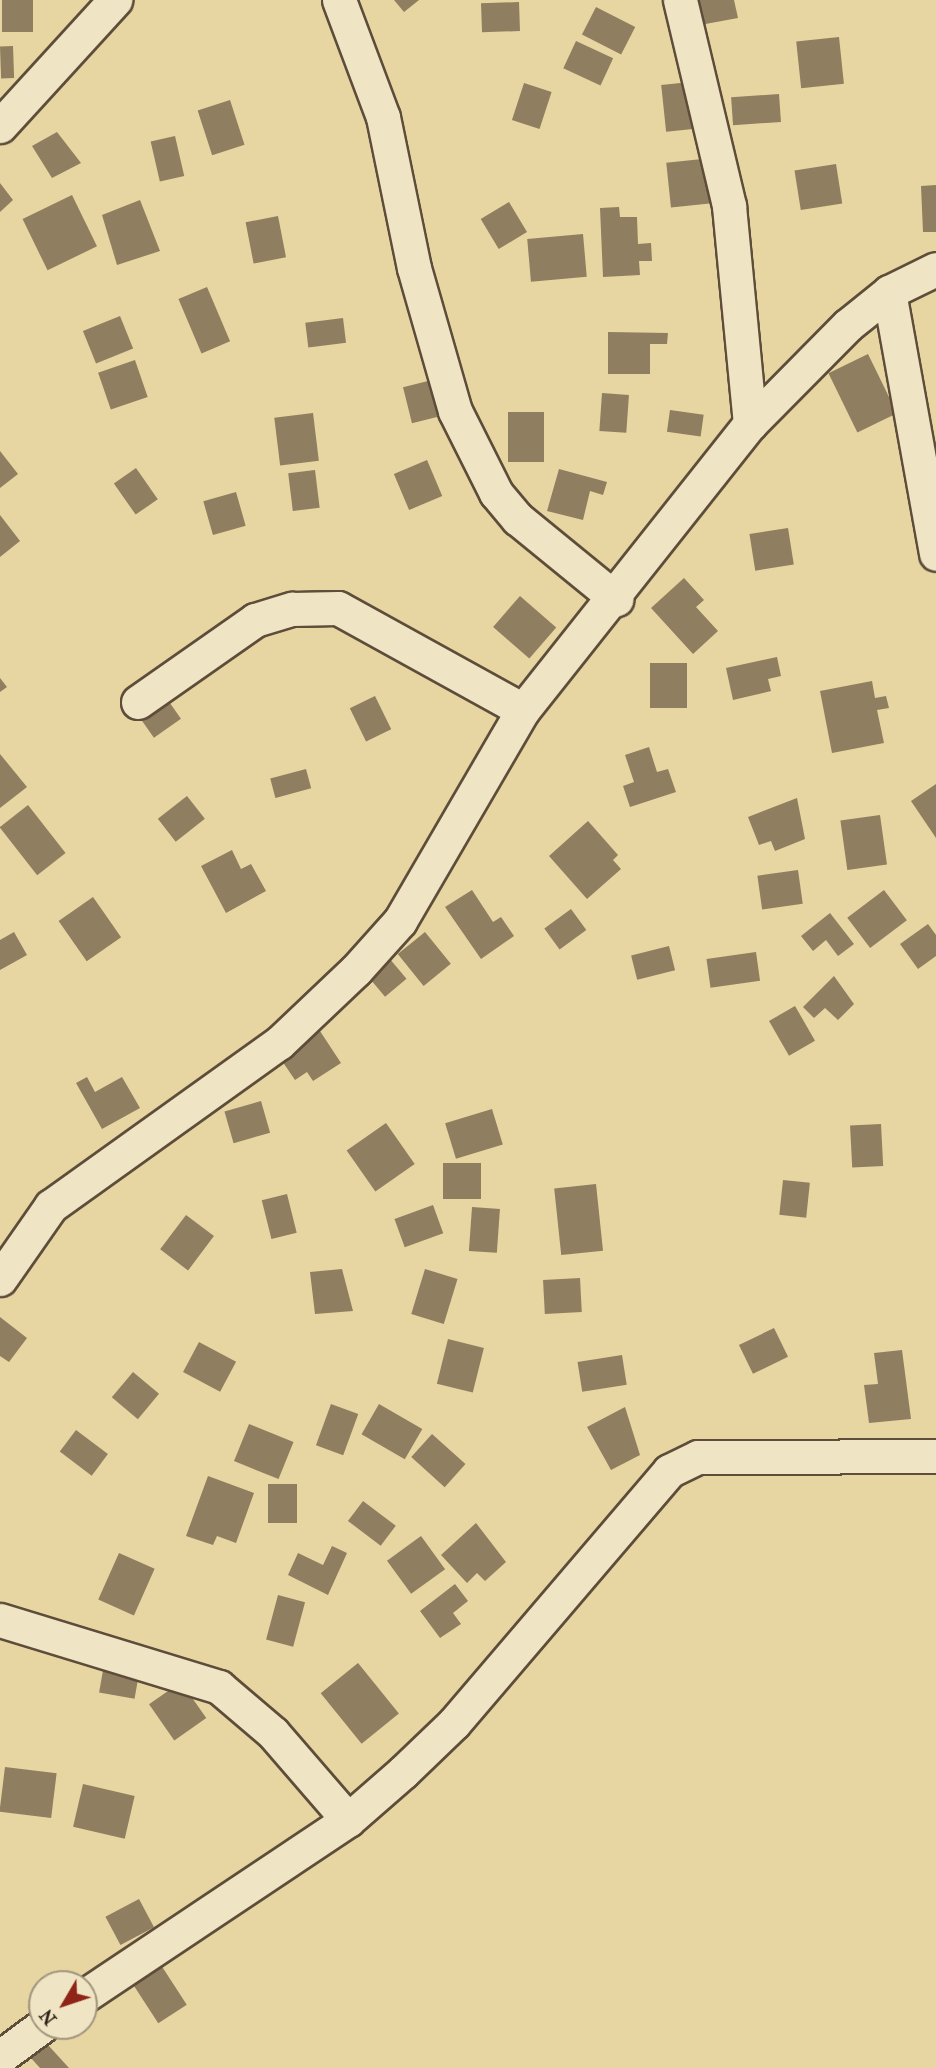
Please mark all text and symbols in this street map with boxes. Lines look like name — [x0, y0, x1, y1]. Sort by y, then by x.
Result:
north arrow — [28, 1970, 98, 2040]
text: N — [35, 2004, 61, 2029]

